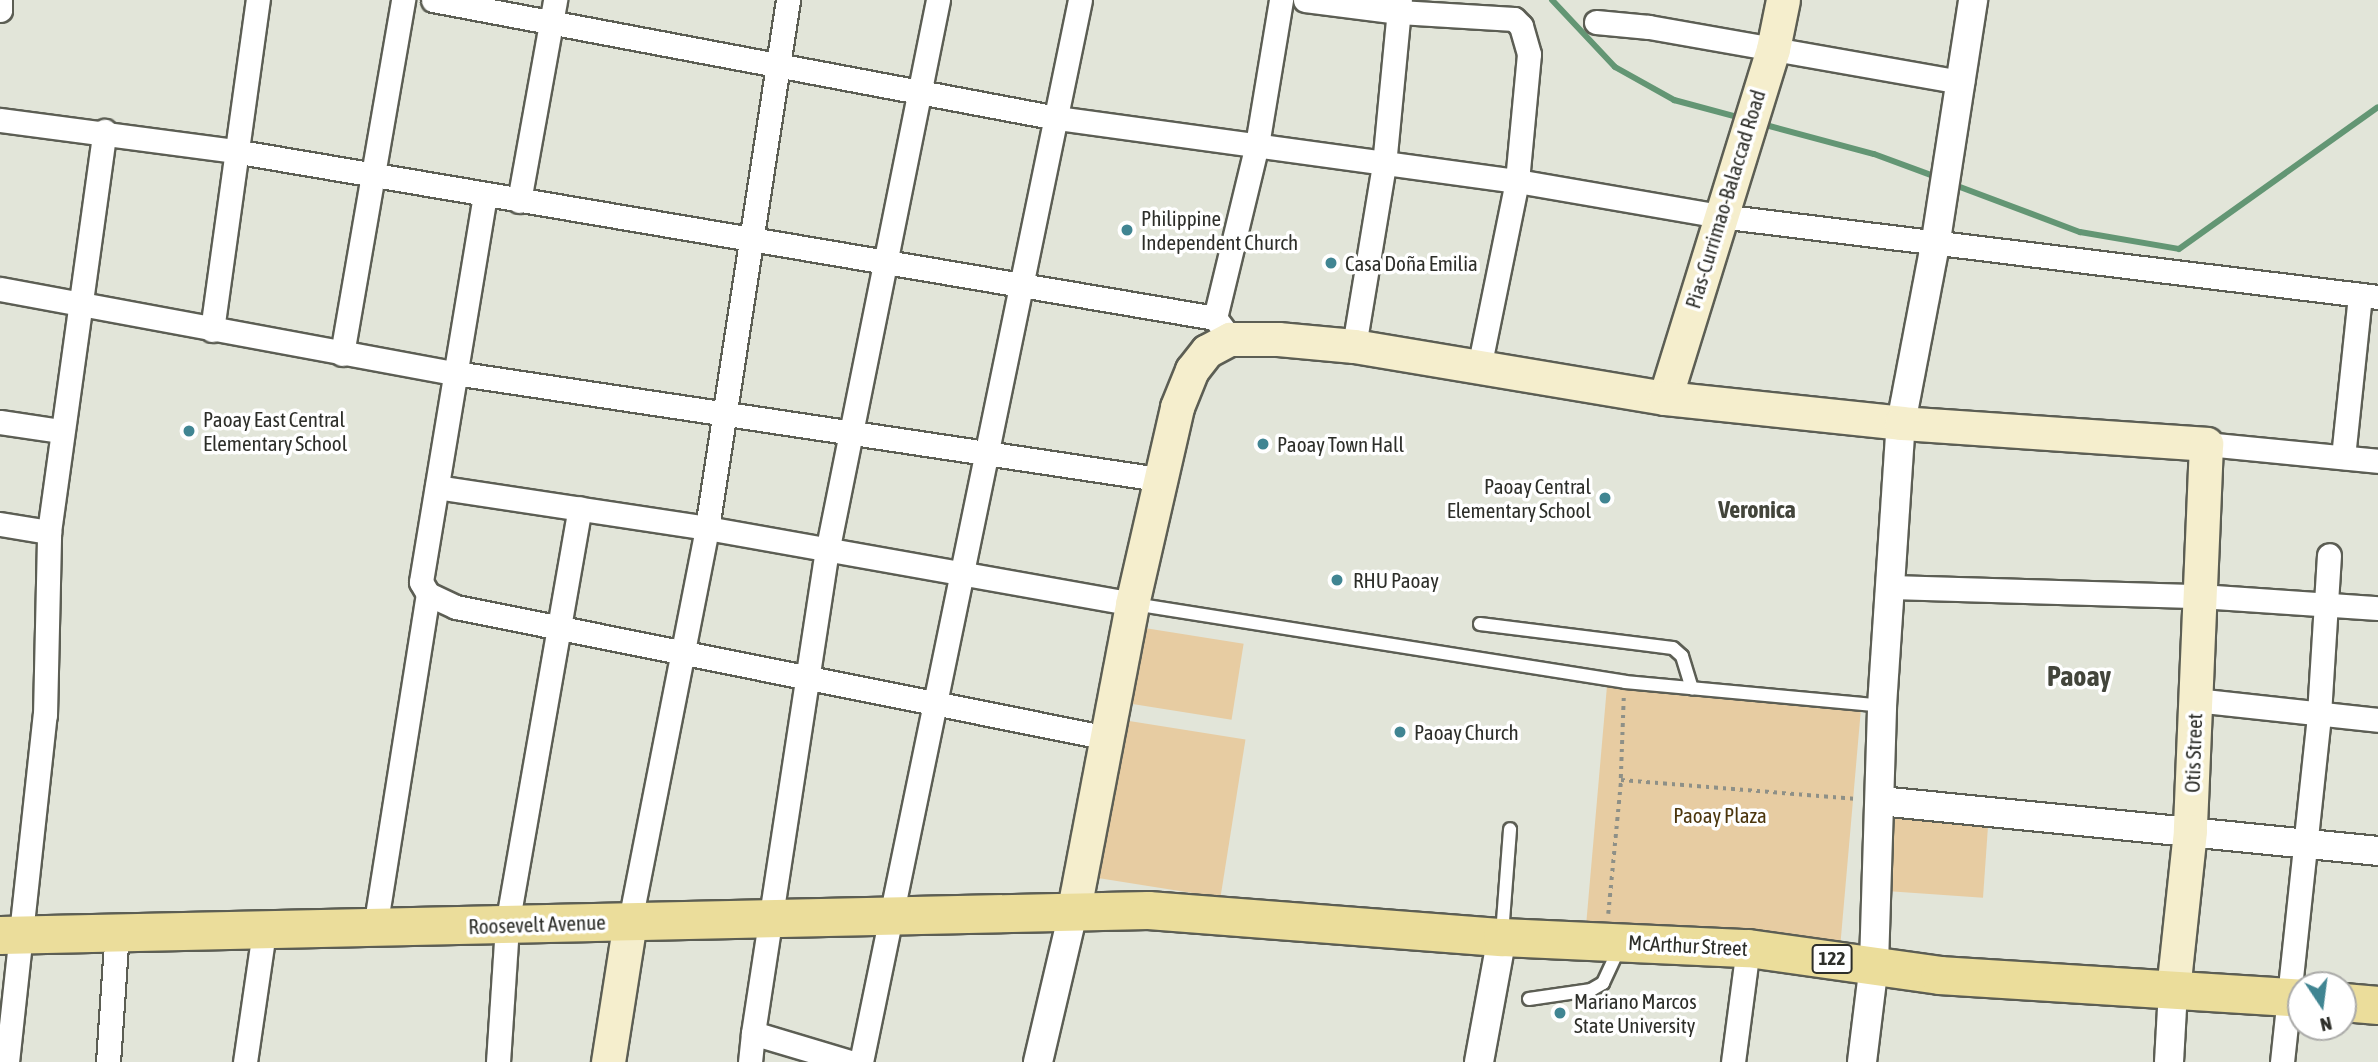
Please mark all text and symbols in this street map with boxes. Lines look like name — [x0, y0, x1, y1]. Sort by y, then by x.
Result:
street label: Pias-Currimao-Balaccad Road — [1680, 87, 1770, 311]
place label: Philippine Independent Church — [1141, 205, 1298, 255]
marker: Philippine Independent Church — [1119, 222, 1135, 238]
place label: Casa Doña Emilia — [1345, 250, 1478, 276]
marker: Casa Doña Emilia — [1323, 255, 1339, 271]
place label: Paoay East Central Elementary School — [203, 406, 347, 456]
marker: Paoay East Central Elementary School — [181, 423, 197, 439]
place label: Paoay Town Hall — [1277, 431, 1404, 457]
marker: Paoay Town Hall — [1255, 436, 1271, 452]
place label: Paoay Central Elementary School — [1447, 473, 1591, 523]
marker: Paoay Central Elementary School — [1597, 490, 1613, 506]
district label: Veronica — [1718, 496, 1796, 524]
place label: RHU Paoay — [1353, 567, 1439, 593]
marker: RHU Paoay — [1327, 570, 1347, 590]
district label: Paoay — [2047, 659, 2111, 693]
street label: Otis Street — [2179, 713, 2207, 793]
place label: Paoay Church — [1414, 719, 1519, 745]
marker: Paoay Church — [1392, 724, 1408, 740]
park label: Paoay Plaza — [1673, 802, 1767, 828]
street label: Roosevelt Avenue — [468, 909, 606, 939]
street label: McArthur Street — [1628, 929, 1748, 961]
road number: 122 — [1811, 944, 1853, 974]
north arrow — [2287, 971, 2357, 1041]
place label: Mariano Marcos State University — [1574, 988, 1697, 1038]
marker: Mariano Marcos State University — [1552, 1005, 1568, 1021]
text: N — [2318, 1013, 2334, 1036]

